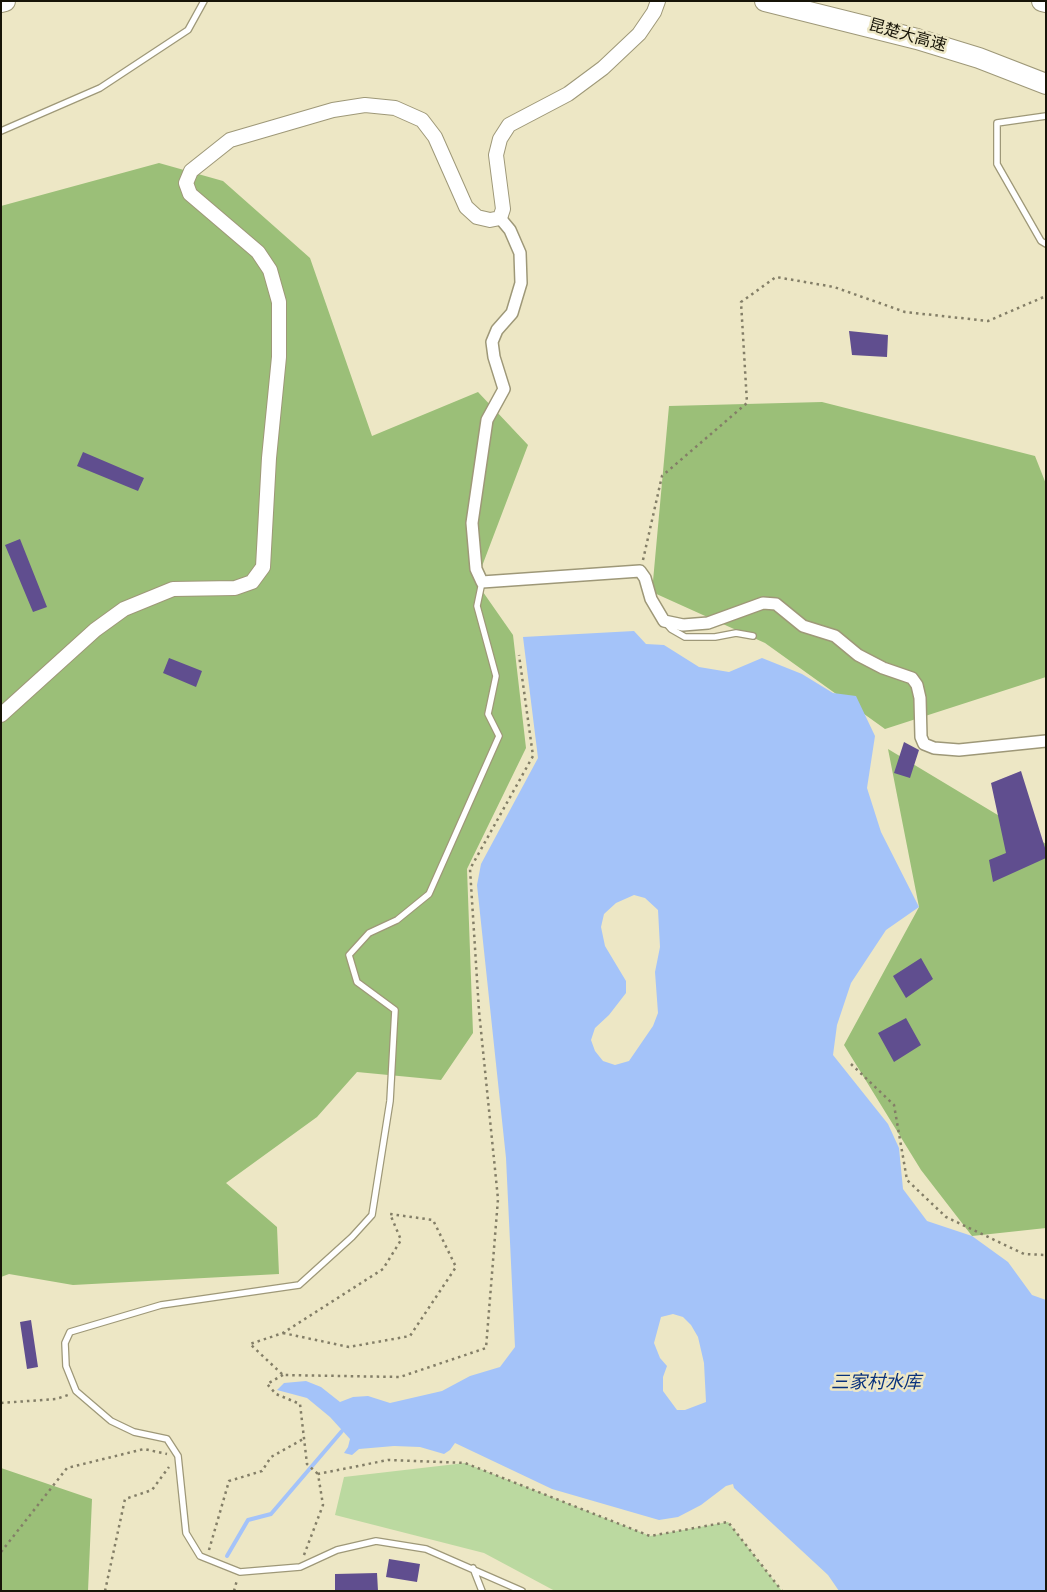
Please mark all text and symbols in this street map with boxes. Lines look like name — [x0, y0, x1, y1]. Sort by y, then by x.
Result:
street label: 昆楚大高速 — [866, 17, 948, 57]
water label: 三家村水库 — [831, 1373, 921, 1395]

